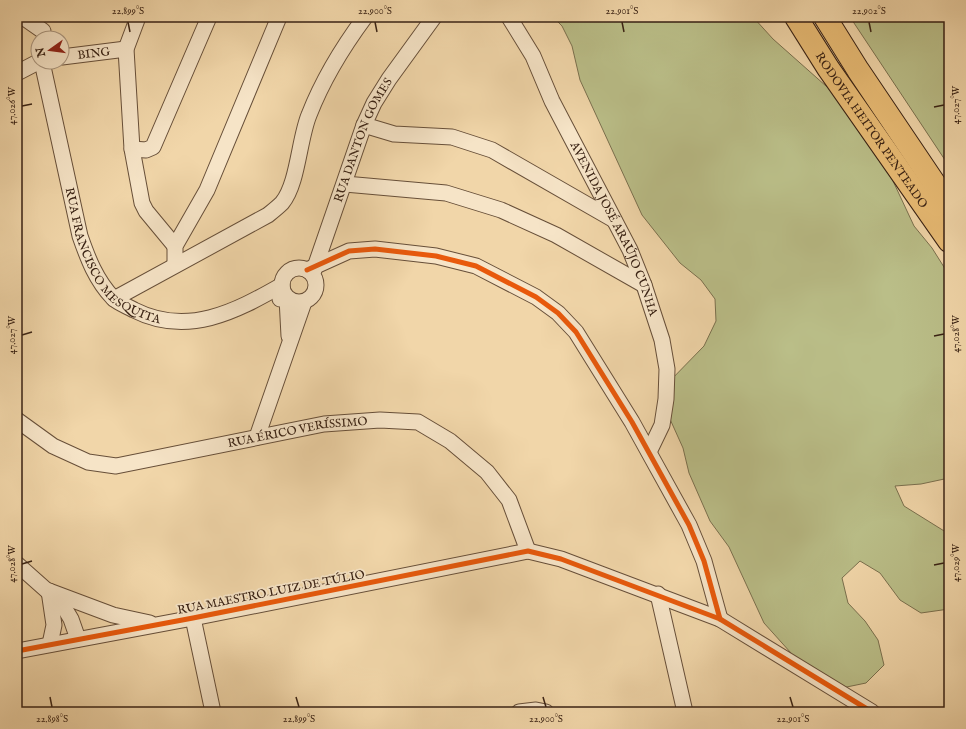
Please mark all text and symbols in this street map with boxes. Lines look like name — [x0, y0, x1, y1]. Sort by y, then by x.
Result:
text: 22.899°S — [112, 5, 144, 18]
text: 22.900°S — [358, 5, 392, 18]
text: 22.901°S — [606, 5, 638, 18]
text: 22.902°S — [852, 5, 886, 18]
north arrow — [30, 30, 70, 70]
street label: BING — [77, 44, 111, 63]
text: N — [33, 45, 49, 59]
street label: RODOVIA HEITOR PENTEADO — [812, 50, 931, 211]
street label: RUA DANTON GOMES — [331, 75, 396, 204]
text: 47.027°W — [950, 85, 963, 124]
text: 47.026°W — [6, 87, 19, 125]
street label: AVENIDA JOSÉ ARAÚJO CUNHA — [566, 138, 661, 319]
street label: RUA FRANCISCO MESQUITA — [62, 186, 163, 328]
text: 47.027°W — [6, 315, 19, 354]
text: 47.028°W — [950, 315, 963, 353]
street label: RUA ÉRICO VERÍSSIMO — [226, 414, 368, 451]
text: 47.029°W — [950, 543, 963, 582]
text: 47.028°W — [6, 545, 19, 583]
street label: RUA MAESTRO LUIZ DE TÚLIO — [176, 566, 366, 618]
text: 22.898°S — [36, 713, 68, 726]
text: 22.899°S — [283, 713, 315, 726]
text: 22.900°S — [529, 713, 563, 726]
text: 22.901°S — [777, 713, 809, 726]

